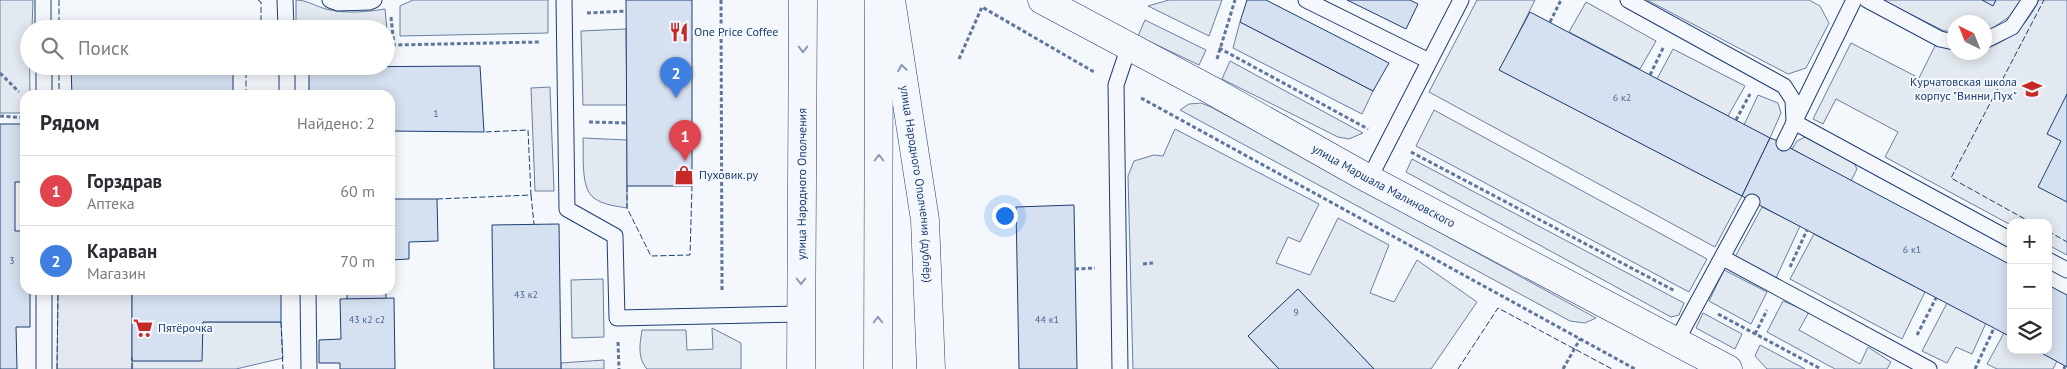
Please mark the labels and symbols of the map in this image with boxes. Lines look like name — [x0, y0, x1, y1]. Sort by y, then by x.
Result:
north arrow — [1947, 15, 1992, 60]
restaurant icon: One Price Coffee — [668, 21, 690, 43]
place label: One Price Coffee — [694, 24, 778, 39]
one-way arrow — [798, 45, 808, 53]
pin: 2 — [660, 57, 692, 98]
one-way arrow — [897, 64, 907, 73]
place label: Курчатовская школа корпус "Винни Пух" — [1910, 74, 2017, 103]
school or university icon: Курчатовская школа корпус "Винни Пух" — [2021, 78, 2043, 100]
street label: улица Народного Ополчения (дублёр) — [897, 84, 936, 283]
house number: 6 к2 — [1613, 91, 1631, 104]
house number: 1 — [433, 107, 439, 120]
street label: улица Народного Ополчения — [794, 108, 809, 260]
pin: 1 — [669, 120, 701, 161]
street label: улица Маршала Малиновского — [1310, 140, 1458, 230]
one-way arrow — [874, 154, 884, 162]
shop icon: Пуховик.ру — [673, 164, 695, 186]
place label: Пуховик.ру — [699, 167, 759, 182]
your location — [992, 203, 1018, 229]
house number: 6 к1 — [1903, 243, 1921, 256]
house number: 3 — [9, 254, 15, 267]
one-way arrow — [796, 278, 806, 285]
house number: 43 к2 — [514, 288, 538, 301]
house number: 9 — [1293, 306, 1299, 319]
house number: 43 к2 с2 — [349, 313, 385, 326]
house number: 44 к1 — [1035, 313, 1059, 326]
one-way arrow — [873, 316, 883, 324]
supermarket icon: Пятёрочка — [132, 317, 154, 339]
place label: Пятёрочка — [158, 320, 213, 335]

